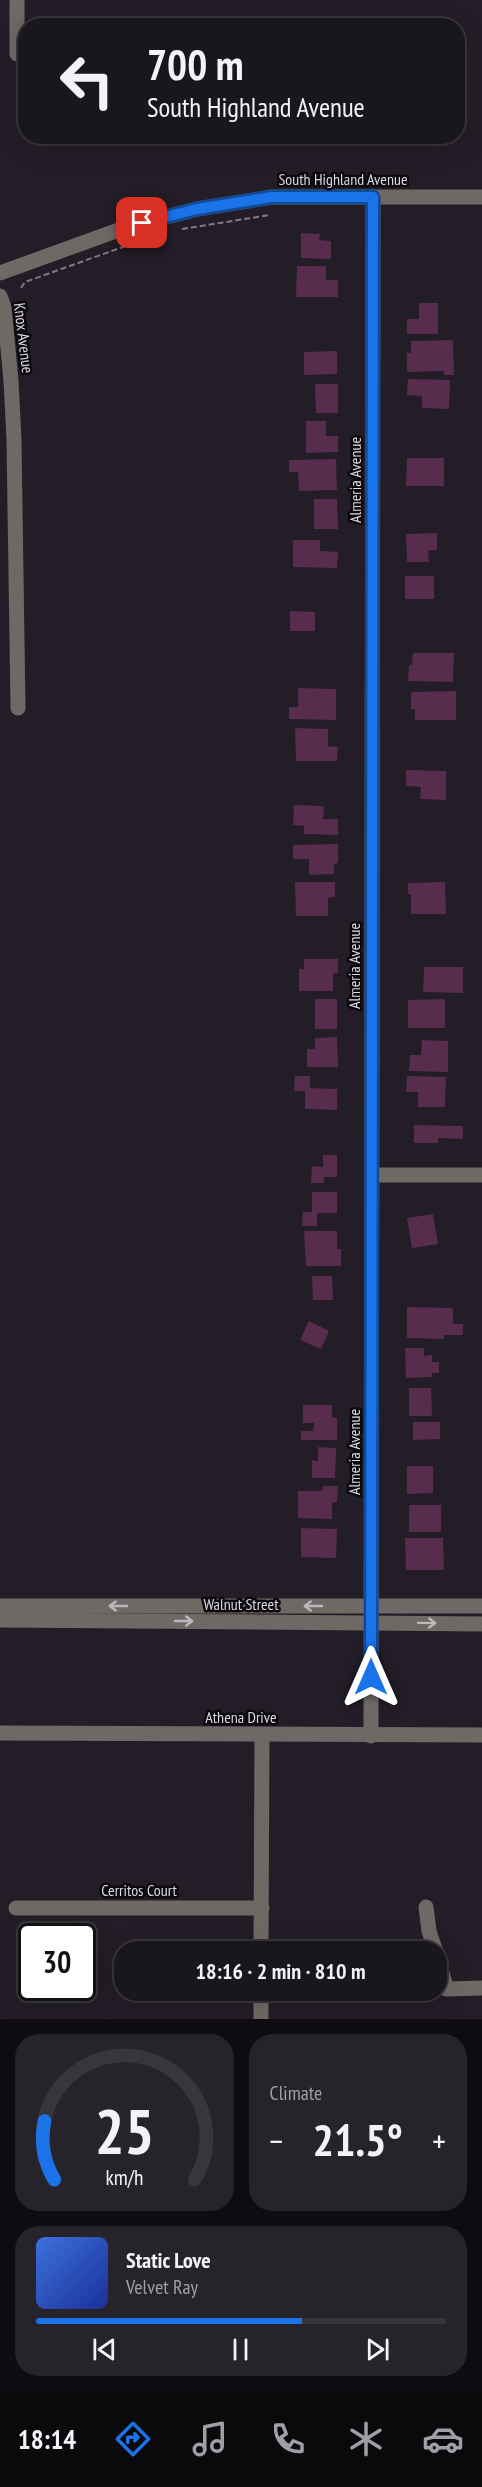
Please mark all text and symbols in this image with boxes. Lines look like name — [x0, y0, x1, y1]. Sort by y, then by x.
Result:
text: 700 m — [147, 37, 244, 92]
icon: left — [48, 42, 126, 120]
text: South Highland Avenue — [147, 90, 365, 124]
street label: South Highland Avenue — [278, 169, 408, 189]
pin — [116, 197, 167, 248]
icon: arrive — [125, 206, 158, 239]
street label: Knox Avenue — [10, 302, 38, 374]
street label: Almeria Avenue — [345, 437, 365, 523]
street label: Almeria Avenue — [344, 923, 364, 1009]
street label: Almeria Avenue — [344, 1409, 364, 1495]
street label: Walnut Street — [203, 1594, 279, 1614]
one-way arrow — [109, 1600, 129, 1612]
one-way arrow — [304, 1600, 324, 1612]
one-way arrow — [174, 1615, 194, 1627]
one-way arrow — [416, 1617, 436, 1629]
position arrow — [339, 1645, 403, 1709]
street label: Athena Drive — [205, 1707, 277, 1727]
street label: Cerritos Court — [101, 1880, 177, 1900]
speed limit sign: 30 — [18, 1923, 96, 2001]
text: 18:16 · 2 min · 810 m — [195, 1957, 366, 1985]
text: Climate — [270, 2080, 322, 2106]
text: 25 — [94, 2090, 154, 2171]
text: 21.5° — [313, 2110, 403, 2168]
text: − — [270, 2119, 283, 2162]
text: + — [432, 2119, 446, 2162]
text: km/h — [105, 2163, 143, 2191]
text: Static Love — [126, 2246, 211, 2274]
text: Velvet Ray — [126, 2274, 198, 2300]
icon: previous — [88, 2333, 121, 2366]
icon: pause — [224, 2333, 257, 2366]
icon: next — [361, 2333, 394, 2366]
icon: directions — [112, 2418, 154, 2460]
icon: music — [189, 2418, 231, 2460]
icon: phone — [267, 2418, 309, 2460]
icon: climate — [345, 2418, 387, 2460]
icon: car — [422, 2418, 464, 2460]
text: 18:14 — [18, 2422, 76, 2456]

